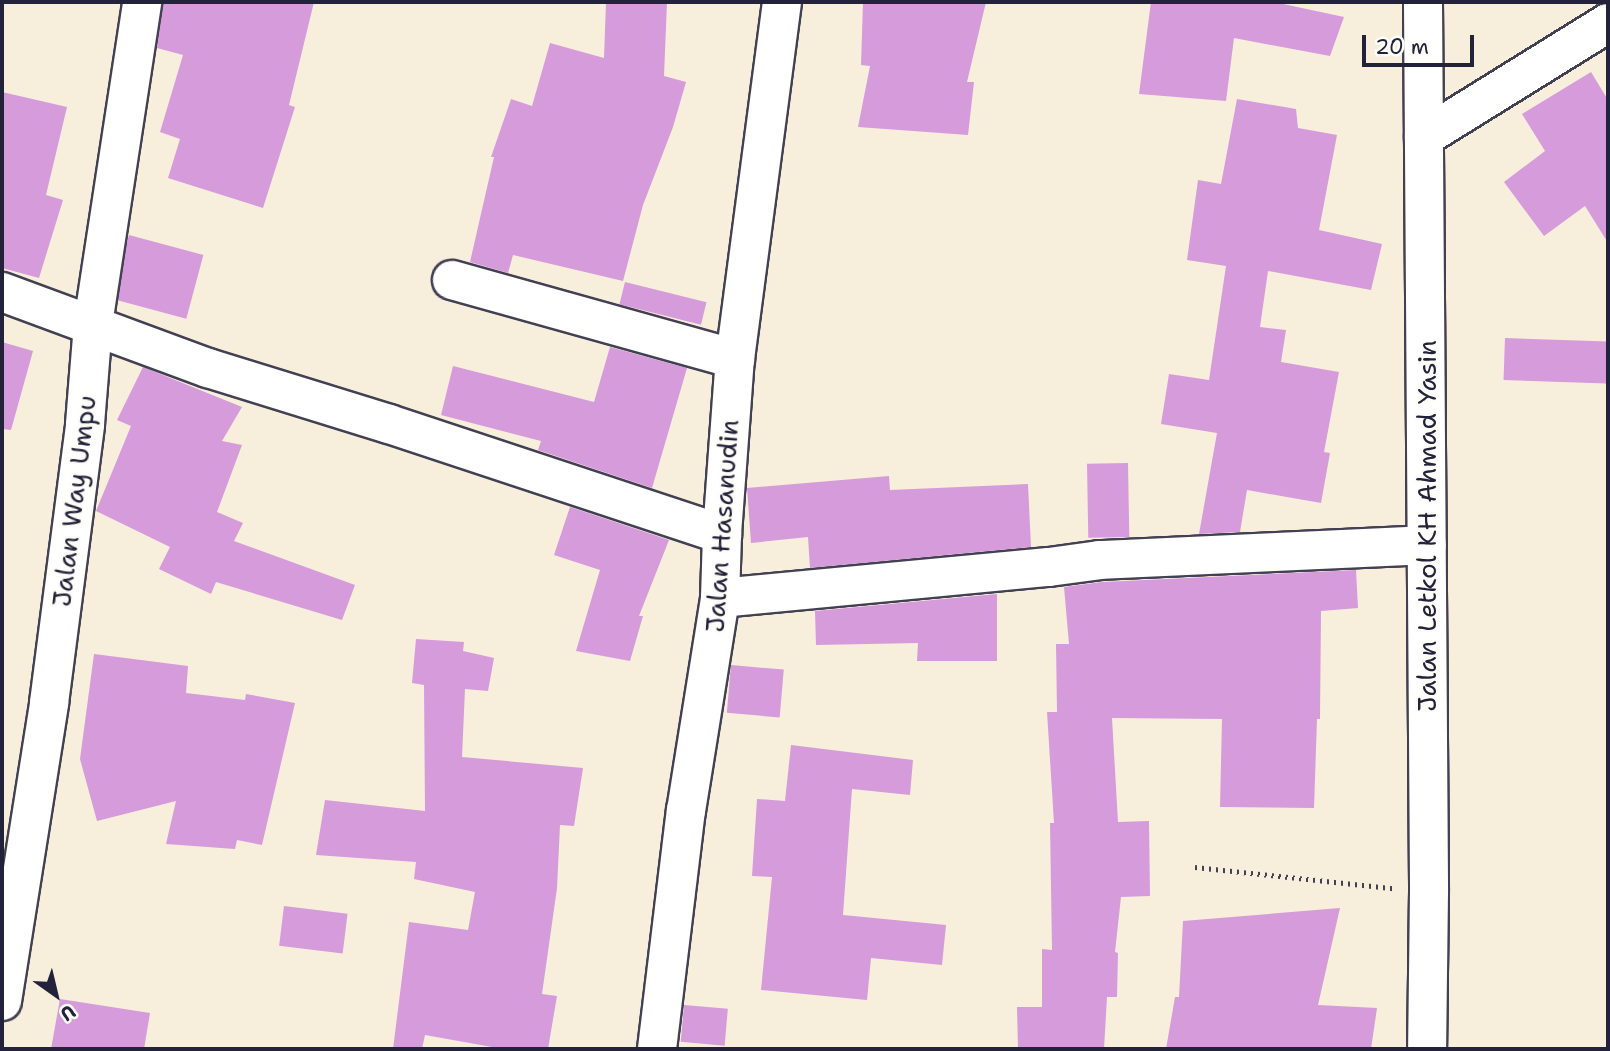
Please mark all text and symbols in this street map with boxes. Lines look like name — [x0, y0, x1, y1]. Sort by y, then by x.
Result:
scale bar — [1365, 21, 1477, 65]
text: 20 m — [1375, 33, 1429, 61]
street label: Jalan Letkol KH Ahmad Yasin — [1411, 340, 1443, 712]
street label: Jalan Way Umpu — [46, 393, 102, 609]
street label: Jalan Hasanudin — [699, 418, 745, 634]
north arrow — [21, 960, 91, 1030]
text: U — [56, 999, 80, 1027]

